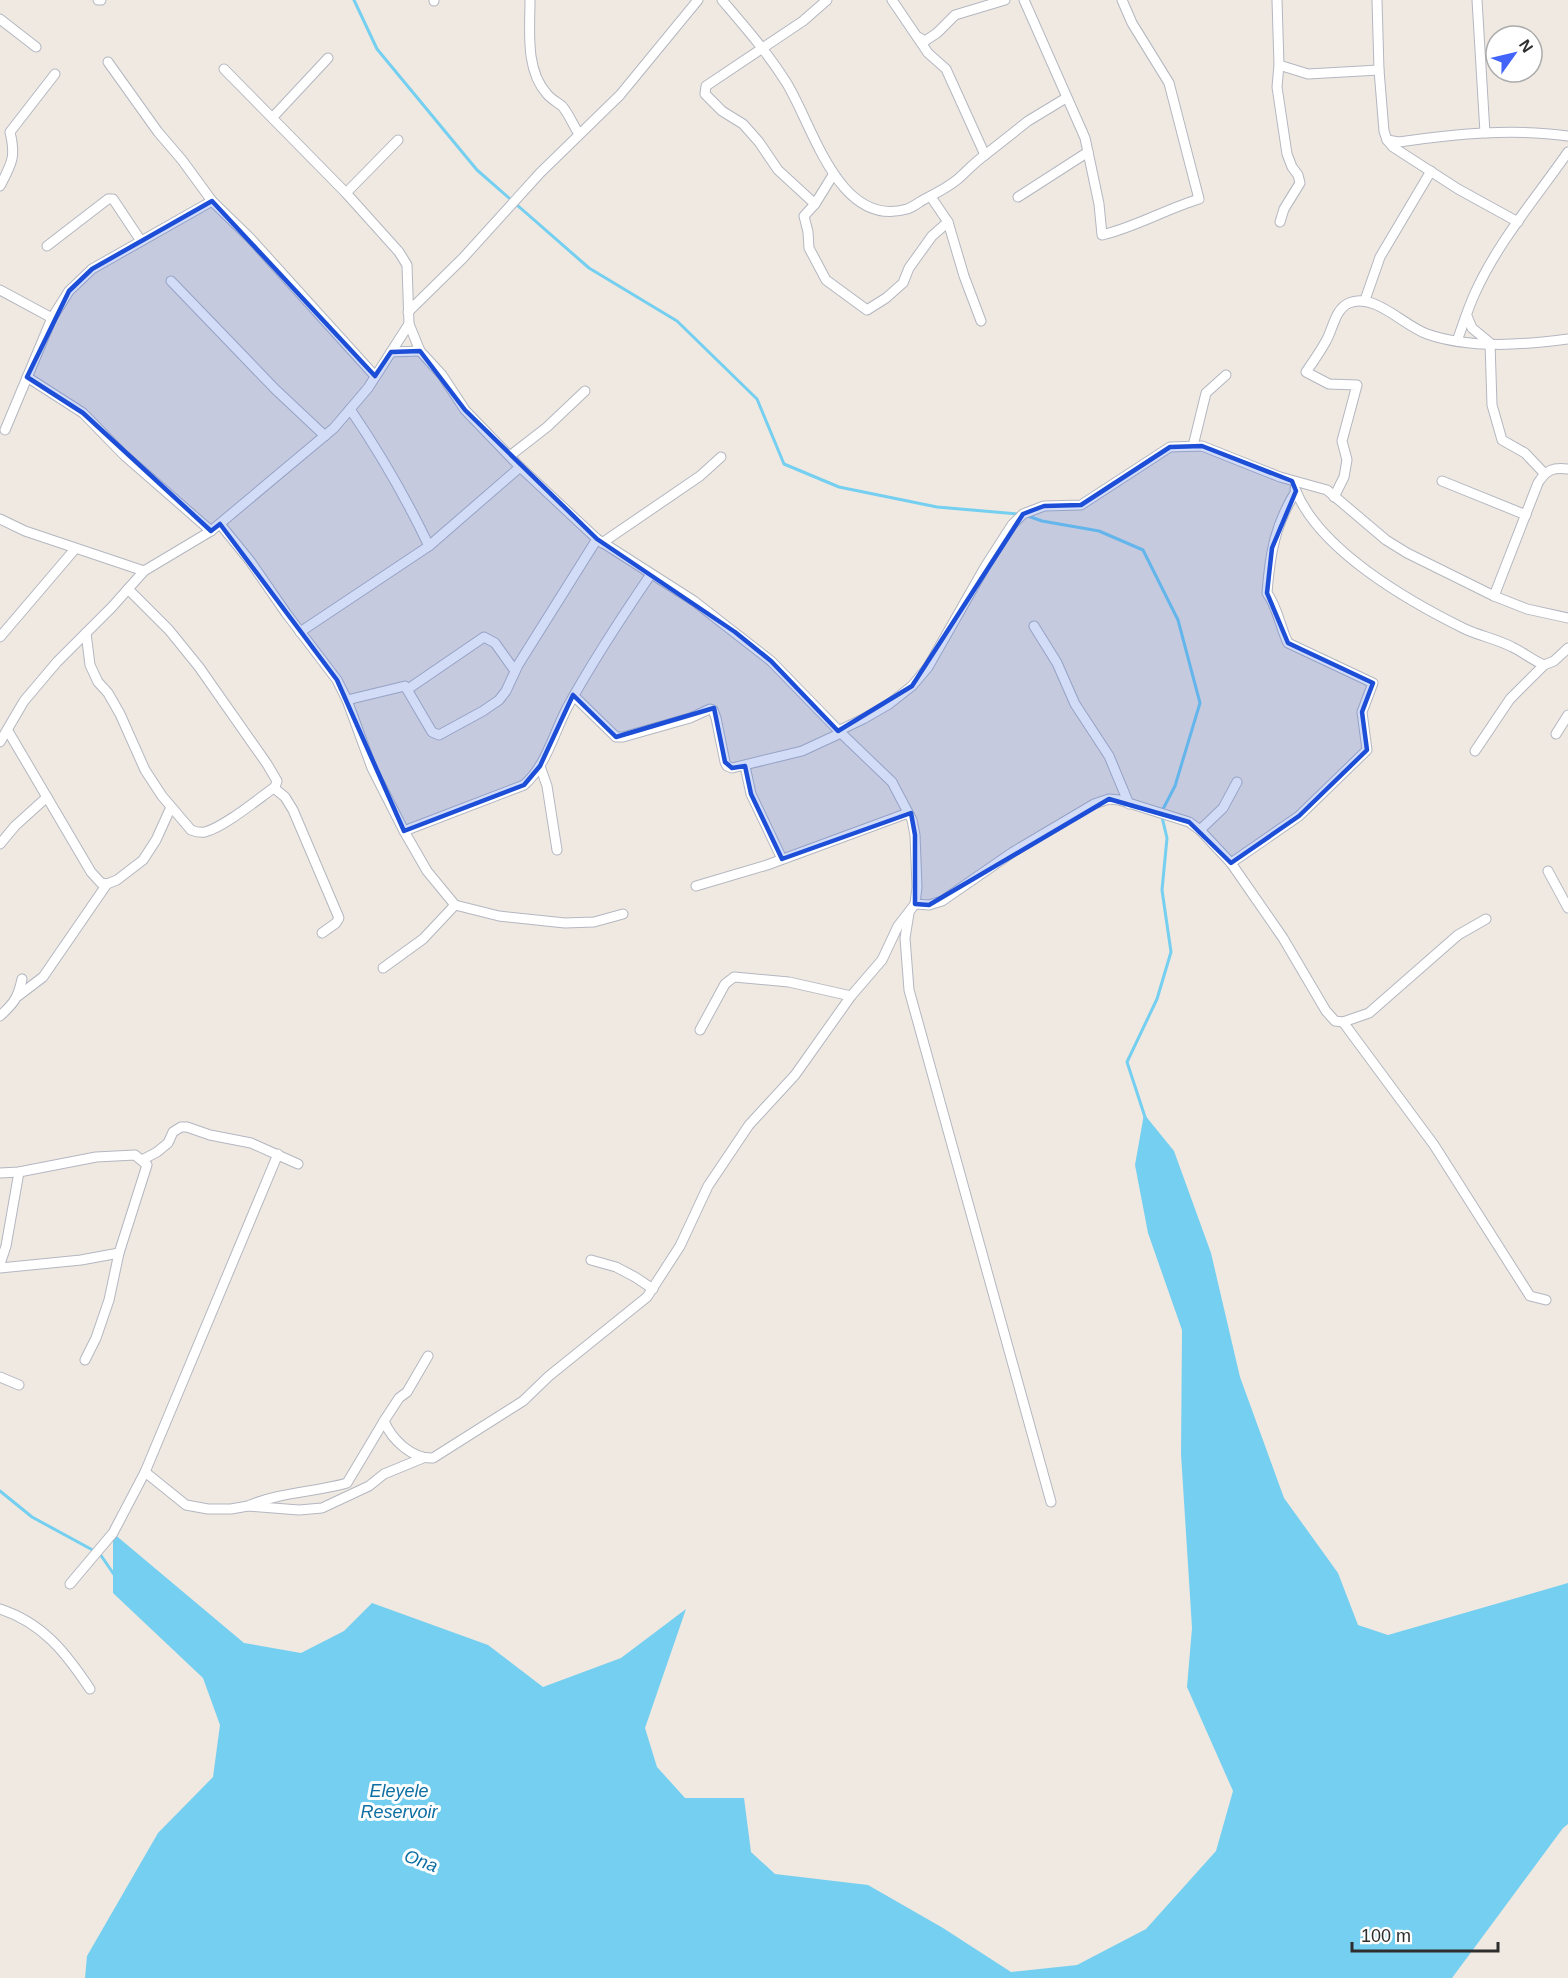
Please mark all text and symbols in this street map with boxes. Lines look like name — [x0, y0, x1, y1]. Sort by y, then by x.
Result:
north arrow — [1484, 24, 1544, 84]
text: N — [1516, 36, 1536, 55]
water label: Eleyele Reservoir — [360, 1781, 439, 1822]
water label: Ona — [402, 1846, 440, 1876]
scale bar — [1352, 1915, 1498, 1953]
text: 100 m — [1361, 1926, 1411, 1946]

